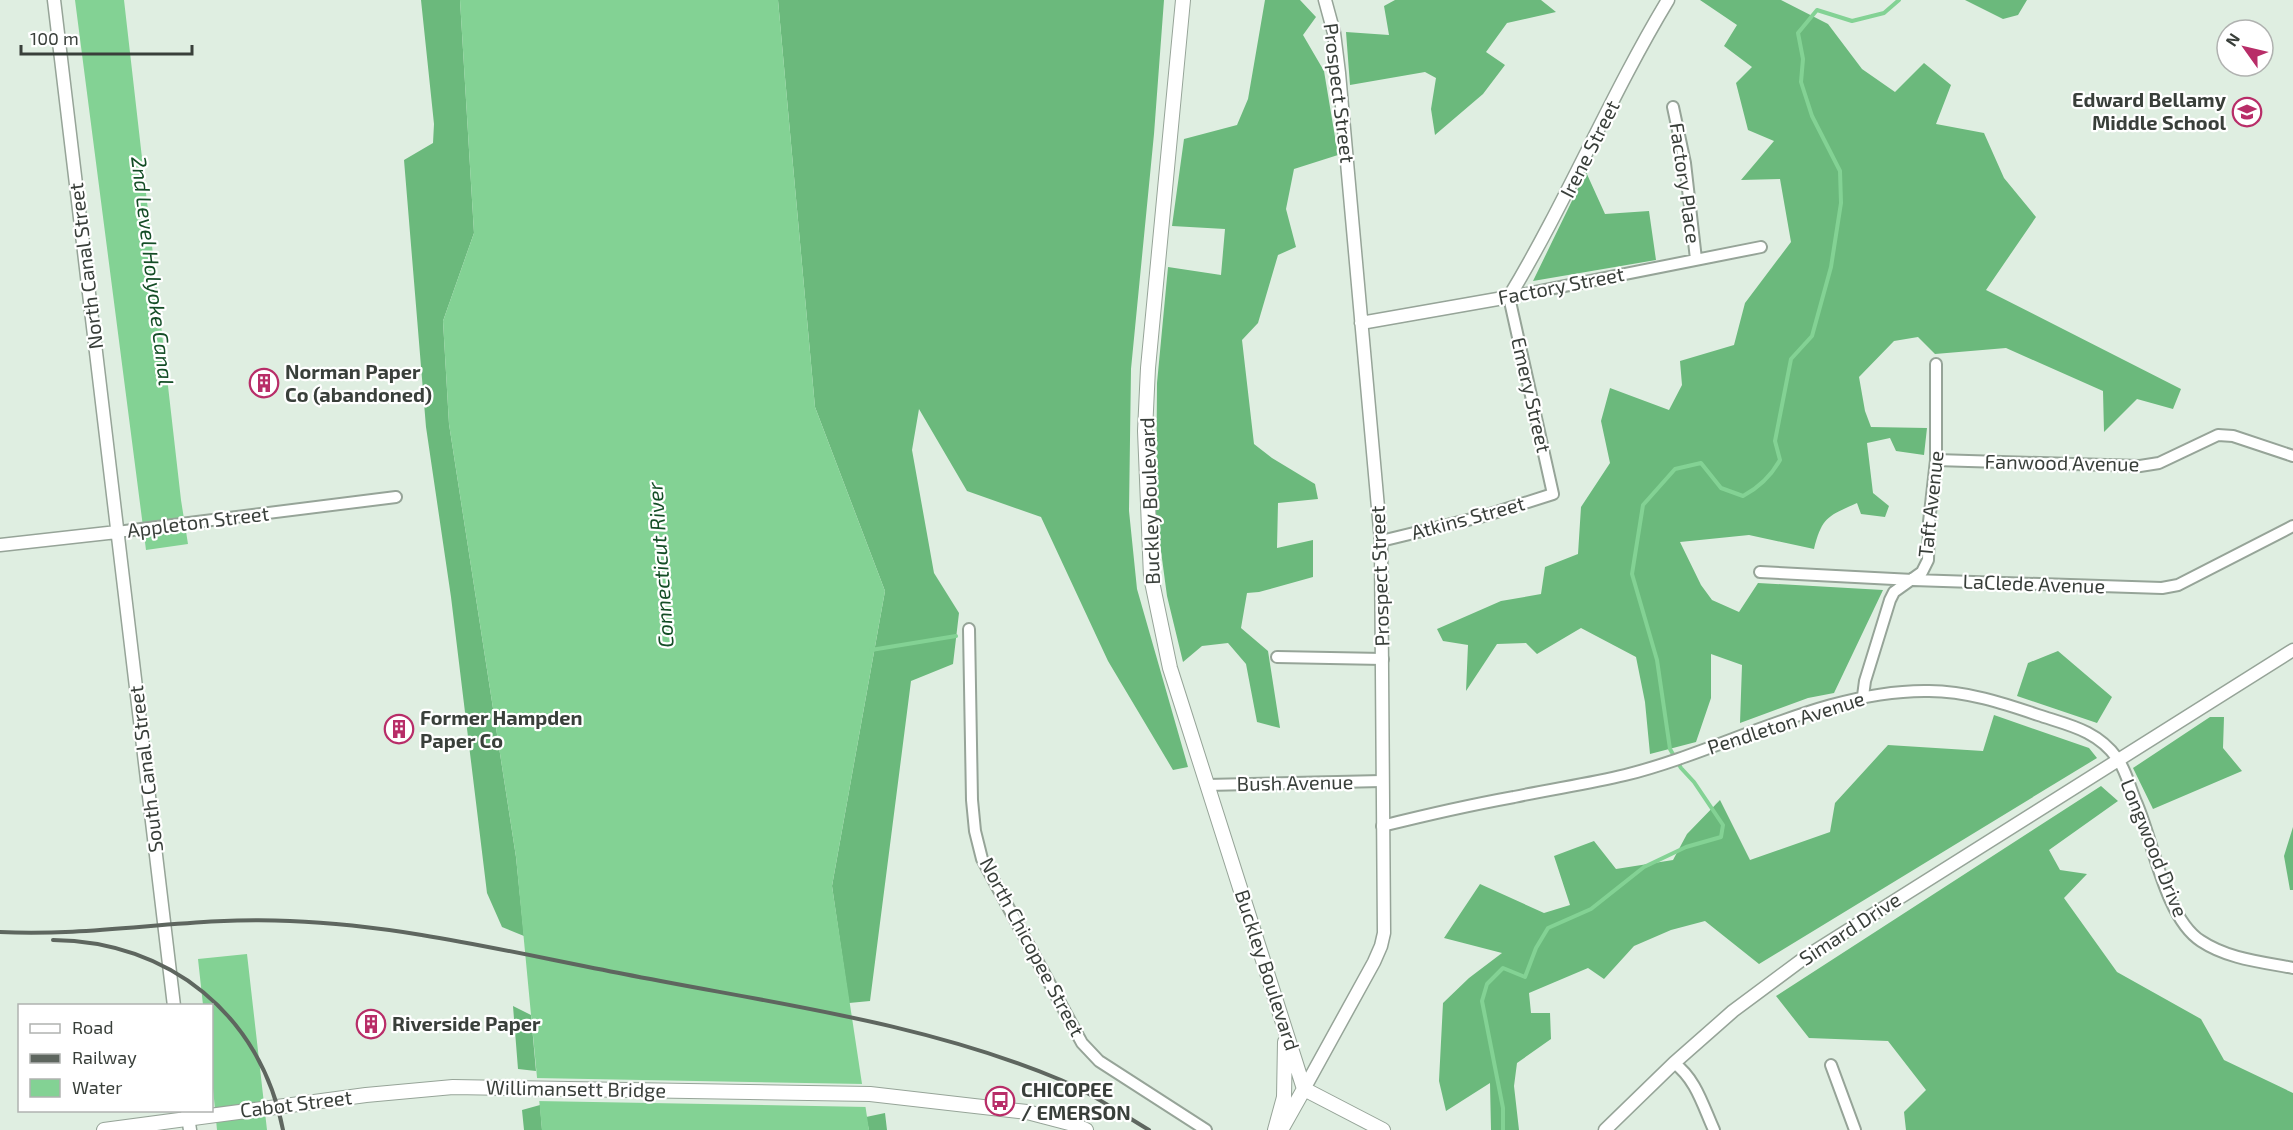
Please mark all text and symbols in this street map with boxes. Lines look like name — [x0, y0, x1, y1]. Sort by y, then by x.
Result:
scale bar — [21, 18, 192, 56]
north arrow — [2215, 18, 2275, 78]
street label: Prospect Street — [1319, 22, 1361, 165]
text: 100 m — [30, 27, 79, 49]
text: N — [2221, 29, 2243, 49]
place label: Edward Bellamy Middle School — [2072, 87, 2227, 134]
street label: Irene Street — [1554, 95, 1624, 201]
school or university icon: Edward Bellamy Middle School — [2231, 96, 2263, 128]
street label: Factory Place — [1666, 121, 1706, 245]
water label: 2nd Level Holyoke Canal — [126, 155, 180, 387]
street label: North Canal Street — [63, 181, 107, 351]
street label: Factory Street — [1496, 261, 1626, 309]
street label: Emery Street — [1507, 335, 1557, 455]
place label: Norman Paper Co (abandoned) — [285, 359, 432, 406]
building icon: Norman Paper Co (abandoned) — [248, 367, 280, 399]
street label: Buckley Boulevard — [1134, 417, 1164, 585]
street label: Taft Avenue — [1912, 449, 1948, 558]
street label: Fanwood Avenue — [1985, 449, 2139, 475]
water label: Connecticut River — [641, 481, 678, 649]
street label: Atkins Street — [1408, 490, 1528, 544]
street label: Appleton Street — [125, 500, 271, 542]
street label: Prospect Street — [1365, 505, 1393, 647]
street label: LaClede Avenue — [1962, 569, 2106, 597]
street label: South Canal Street — [123, 684, 167, 854]
street label: Pendleton Avenue — [1704, 685, 1867, 759]
place label: Former Hampden Paper Co — [420, 705, 583, 752]
building icon: Former Hampden Paper Co — [383, 713, 415, 745]
street label: Bush Avenue — [1236, 769, 1353, 795]
street label: Longwood Drive — [2116, 775, 2194, 920]
street label: North Chicopee Street — [976, 853, 1090, 1040]
street label: Buckley Boulevard — [1231, 886, 1305, 1053]
street label: Simard Drive — [1794, 887, 1905, 970]
legend — [18, 1004, 213, 1112]
building icon: Riverside Paper — [355, 1008, 387, 1040]
place label: Riverside Paper — [392, 1011, 541, 1035]
text: Road — [72, 1016, 113, 1038]
text: Railway — [72, 1046, 137, 1068]
street label: Willimansett Bridge — [486, 1074, 666, 1102]
text: Water — [72, 1076, 122, 1098]
place label: CHICOPEE / EMERSON — [1021, 1077, 1131, 1124]
street label: Cabot Street — [238, 1084, 354, 1122]
bus stop icon: CHICOPEE / EMERSON — [984, 1085, 1016, 1117]

